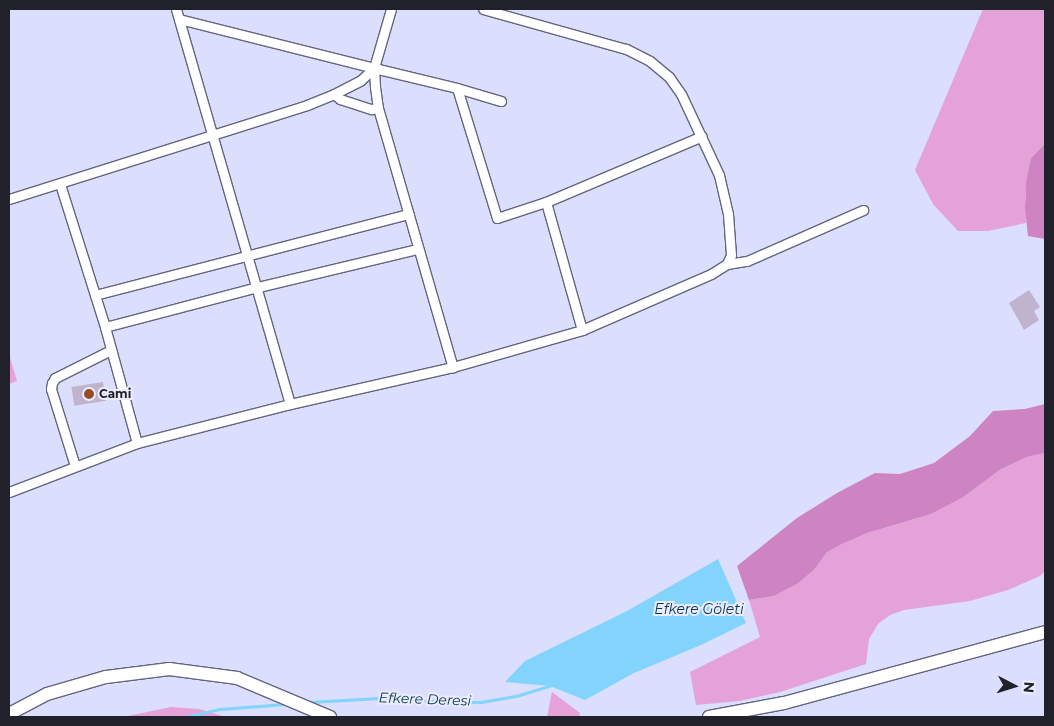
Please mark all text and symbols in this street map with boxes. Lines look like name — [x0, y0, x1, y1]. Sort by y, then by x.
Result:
place label: Cami — [99, 387, 131, 401]
marker: Cami — [83, 388, 95, 400]
water label: Efkere Göleti — [654, 601, 744, 617]
north arrow — [989, 661, 1039, 711]
text: N — [1019, 681, 1038, 694]
water label: Efkere Deresi — [378, 689, 472, 709]

